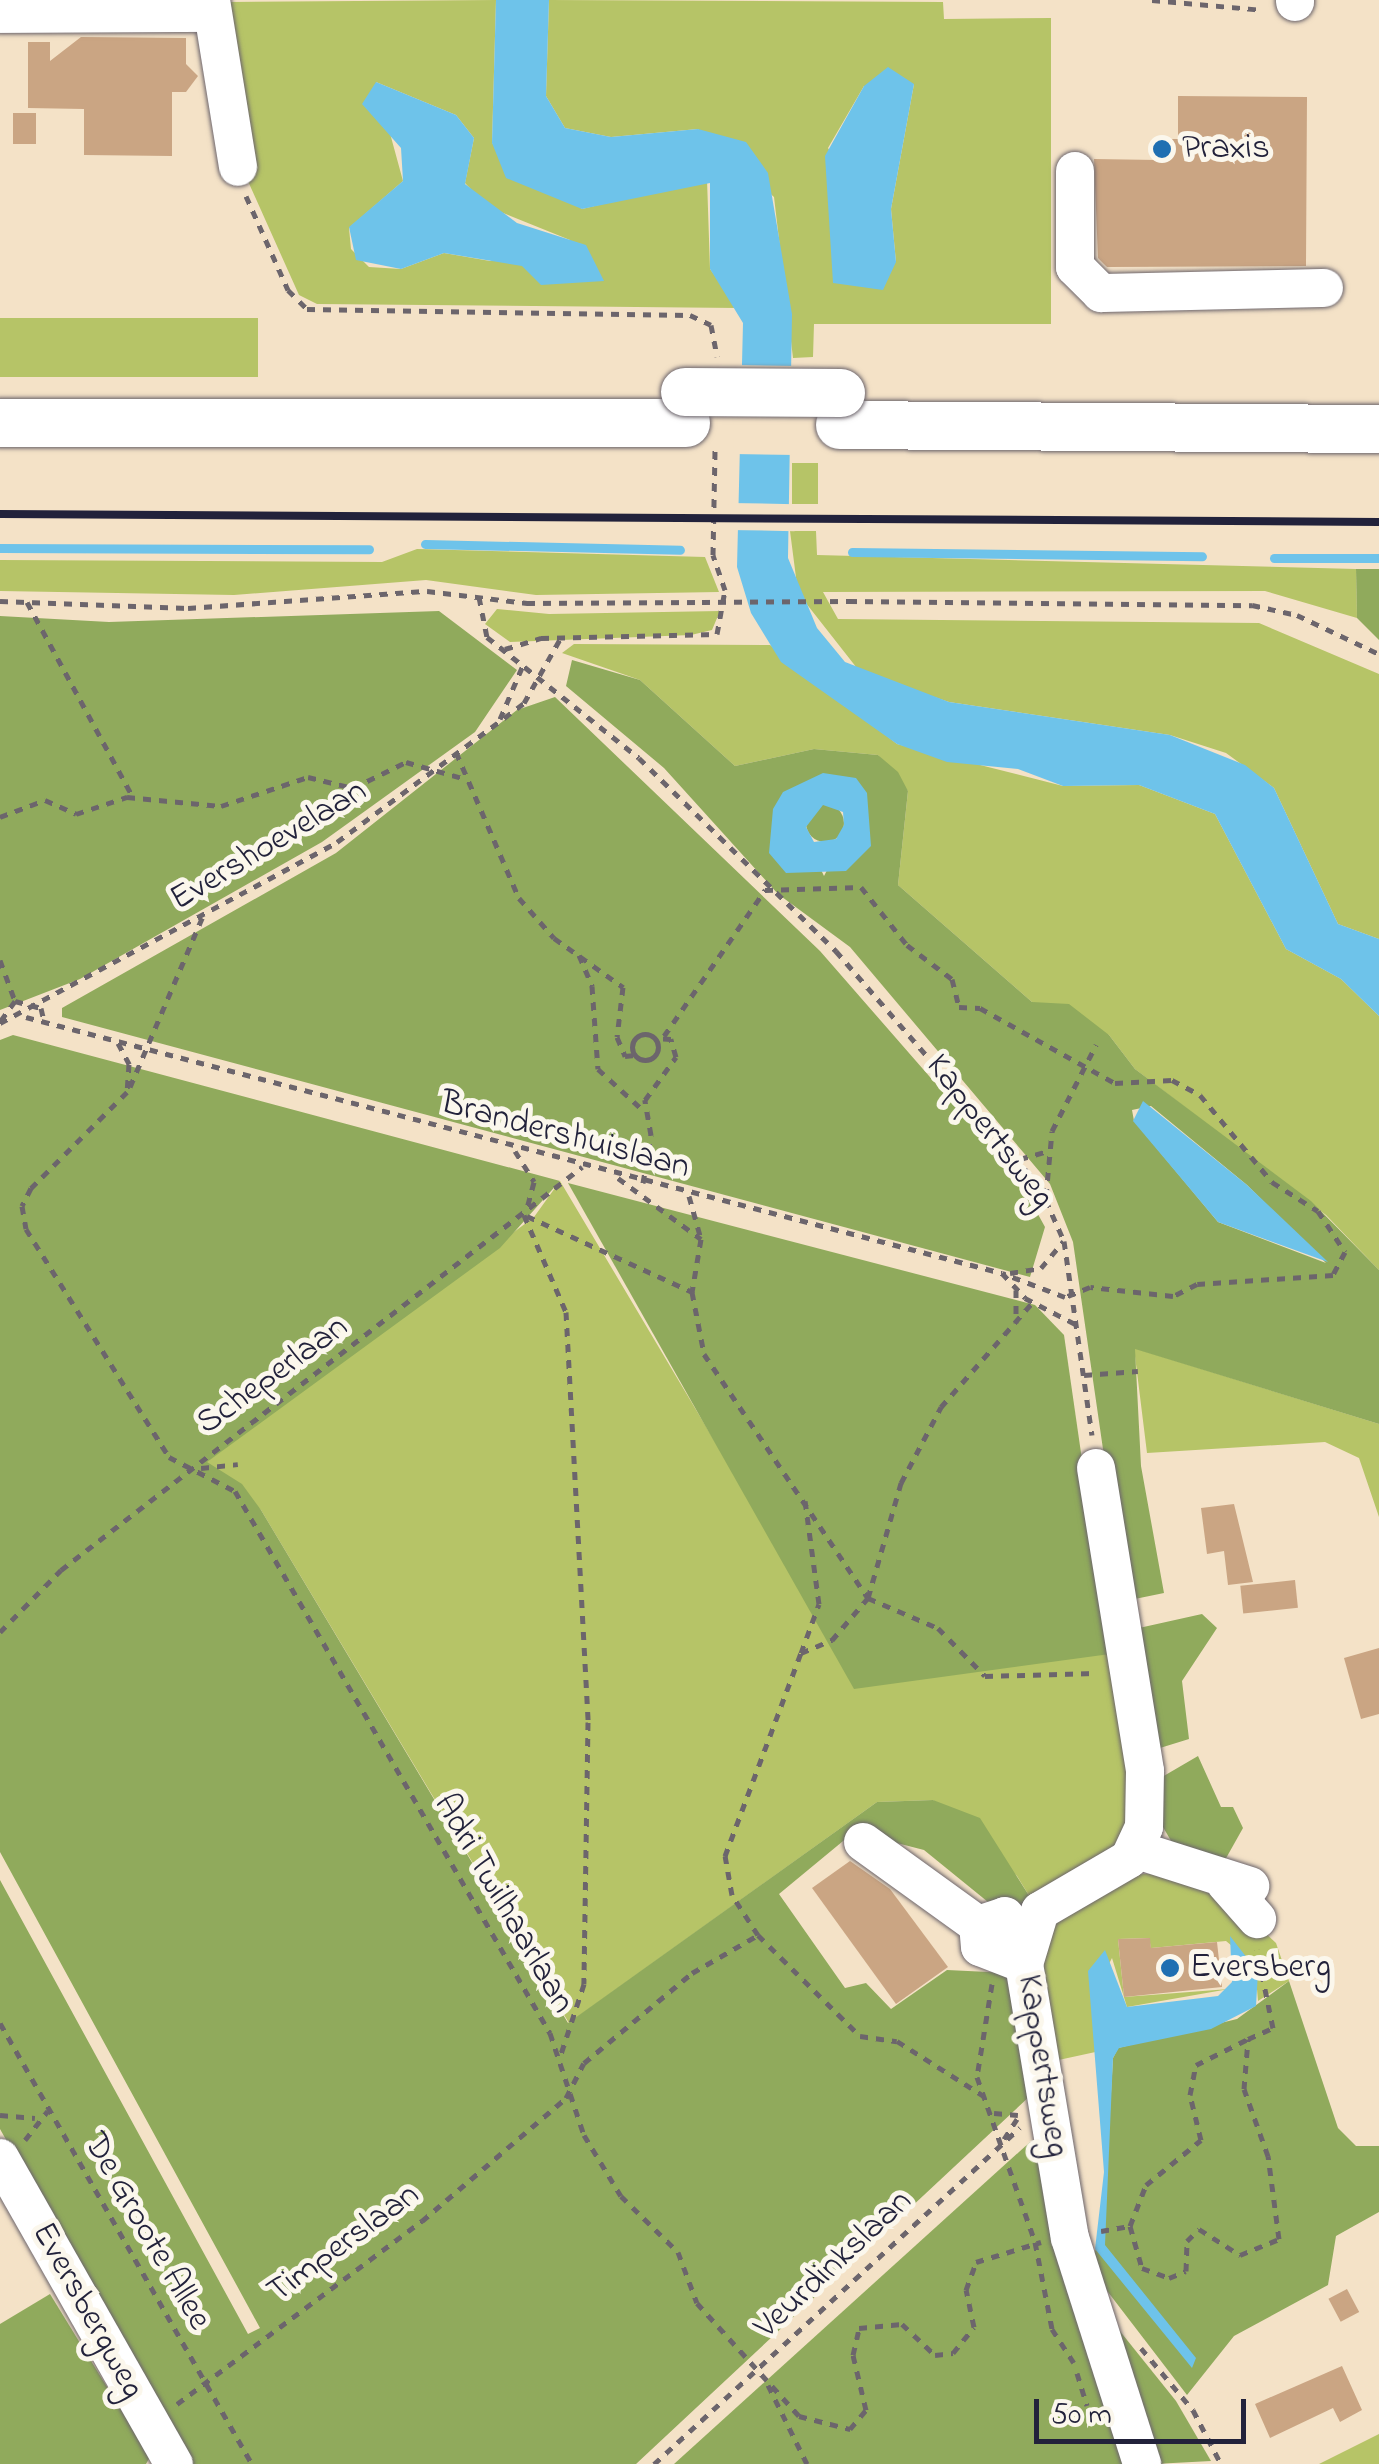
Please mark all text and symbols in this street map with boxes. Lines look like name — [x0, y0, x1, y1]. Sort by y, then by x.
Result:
place label: Praxis — [1182, 128, 1270, 170]
marker: Praxis — [1151, 138, 1173, 160]
street label: Evershoevelaan — [163, 771, 375, 921]
street label: Kappertsweg — [916, 1046, 1062, 1218]
street label: Brandershuislaan — [436, 1083, 694, 1189]
street label: Scheperlaan — [189, 1307, 357, 1445]
street label: Adri Twilhaarlaan — [423, 1787, 583, 2021]
place label: Eversberg — [1190, 1947, 1331, 1989]
marker: Eversberg — [1159, 1957, 1181, 1979]
street label: Kappertsweg — [1007, 1972, 1077, 2160]
street label: De Groote Allee — [73, 2126, 219, 2338]
street label: Timperslaan — [260, 2175, 428, 2313]
street label: Veurdinkslaan — [746, 2181, 922, 2349]
street label: Eversbergweg — [21, 2215, 153, 2407]
scale bar — [1039, 2379, 1252, 2441]
text: 50 m — [1051, 2394, 1112, 2438]

